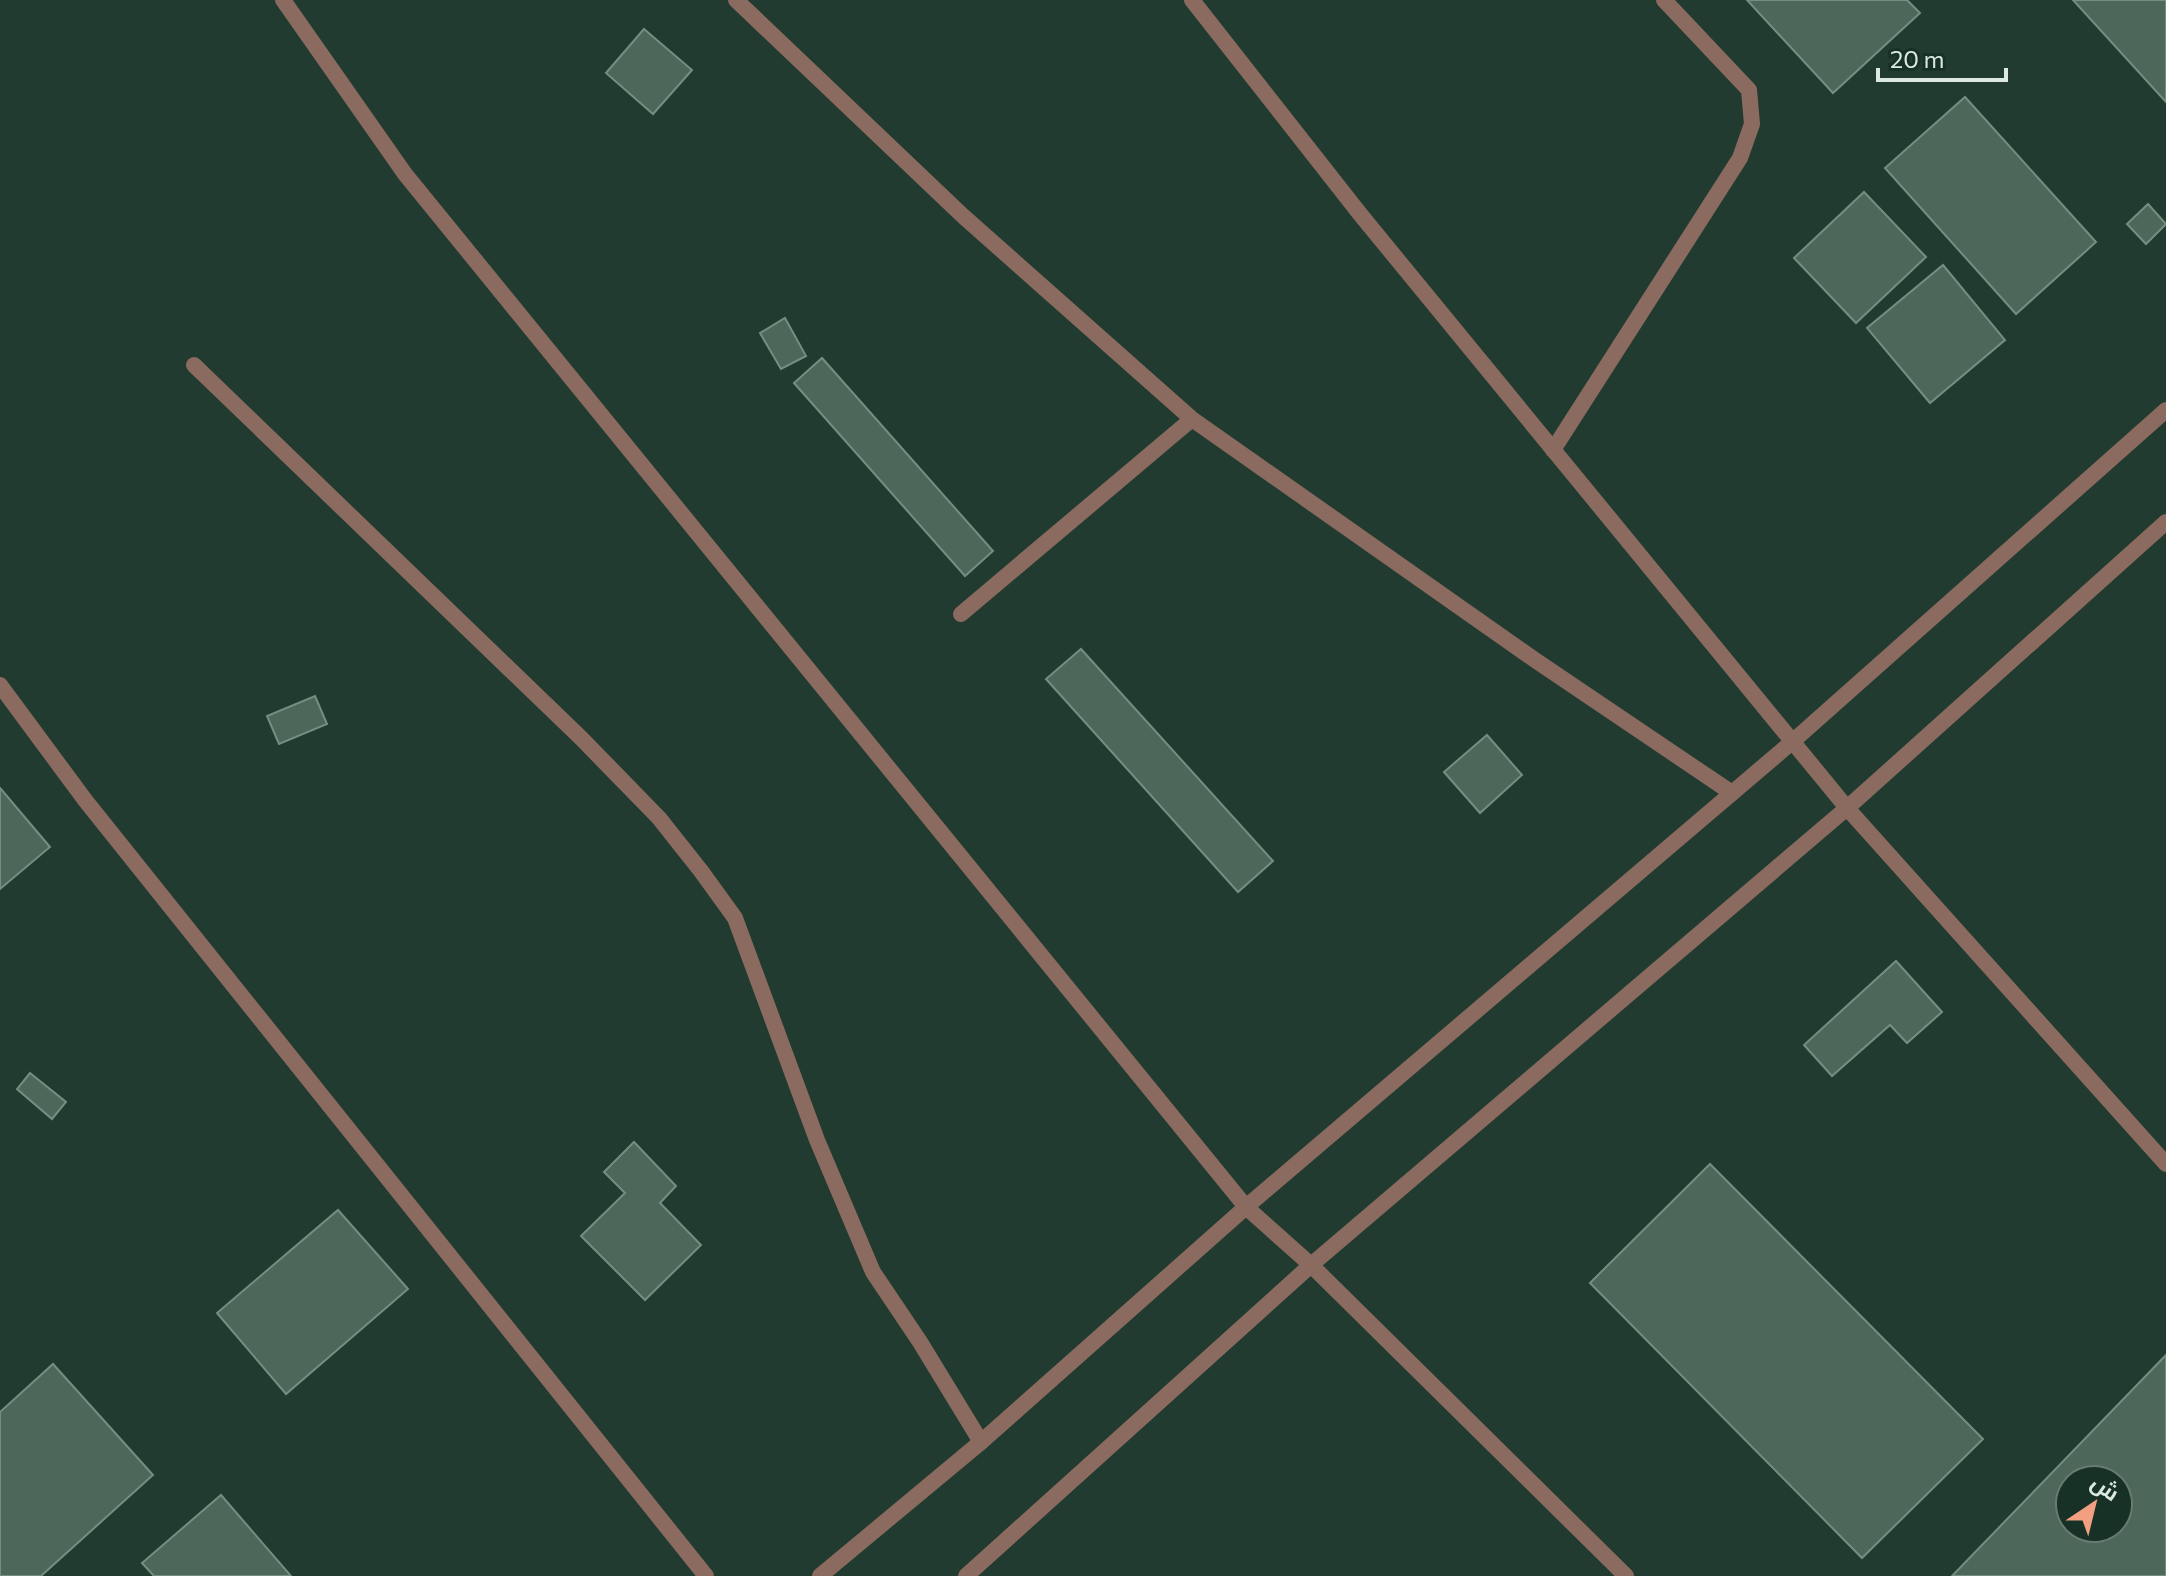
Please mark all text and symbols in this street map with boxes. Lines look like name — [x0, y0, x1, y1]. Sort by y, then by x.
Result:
scale bar — [1878, 32, 2006, 82]
text: 20 m — [1890, 44, 1944, 73]
north arrow — [2054, 1464, 2134, 1544]
text: ش — [2086, 1468, 2125, 1507]

